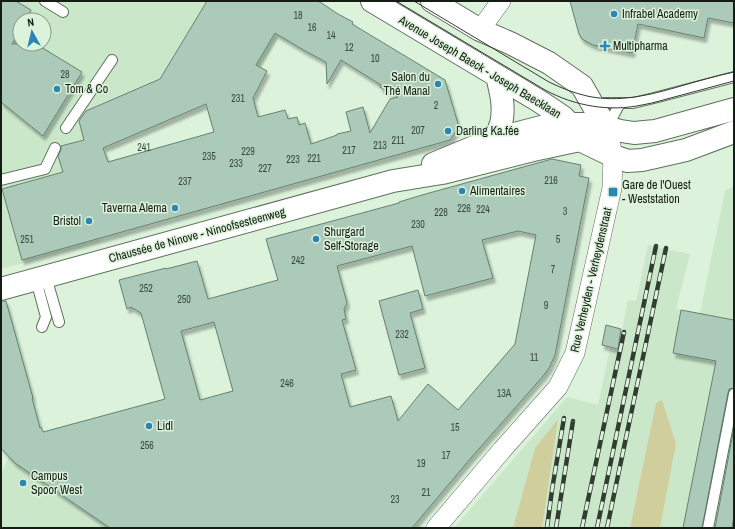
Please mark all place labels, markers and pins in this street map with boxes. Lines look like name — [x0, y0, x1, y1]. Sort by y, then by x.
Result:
place label: Infrabel Academy — [622, 6, 698, 22]
marker: Infrabel Academy — [609, 9, 619, 19]
place label: Multipharma — [613, 38, 668, 54]
marker: Multipharma — [600, 41, 610, 51]
place label: Salon du Thé Manal — [384, 69, 430, 99]
marker: Salon du Thé Manal — [433, 79, 443, 89]
place label: Tom & Co — [65, 81, 108, 97]
marker: Tom & Co — [52, 84, 62, 94]
place label: Darling Ka.fée — [456, 123, 519, 139]
marker: Darling Ka.fée — [443, 126, 453, 136]
place label: Gare de l'Ouest - Weststation — [622, 177, 691, 207]
place label: Alimentaires — [469, 183, 525, 199]
marker: Alimentaires — [457, 186, 467, 196]
marker: Gare de l'Ouest - Weststation — [607, 186, 619, 198]
place label: Taverna Alema — [102, 200, 168, 216]
marker: Taverna Alema — [170, 203, 180, 213]
place label: Bristol — [53, 213, 81, 229]
marker: Bristol — [84, 216, 94, 226]
place label: Shurgard Self-Storage — [324, 224, 379, 254]
marker: Shurgard Self-Storage — [311, 234, 321, 244]
place label: Lidl — [157, 418, 173, 434]
marker: Lidl — [144, 421, 154, 431]
place label: Campus Spoor West — [31, 468, 83, 498]
marker: Campus Spoor West — [18, 478, 28, 488]

